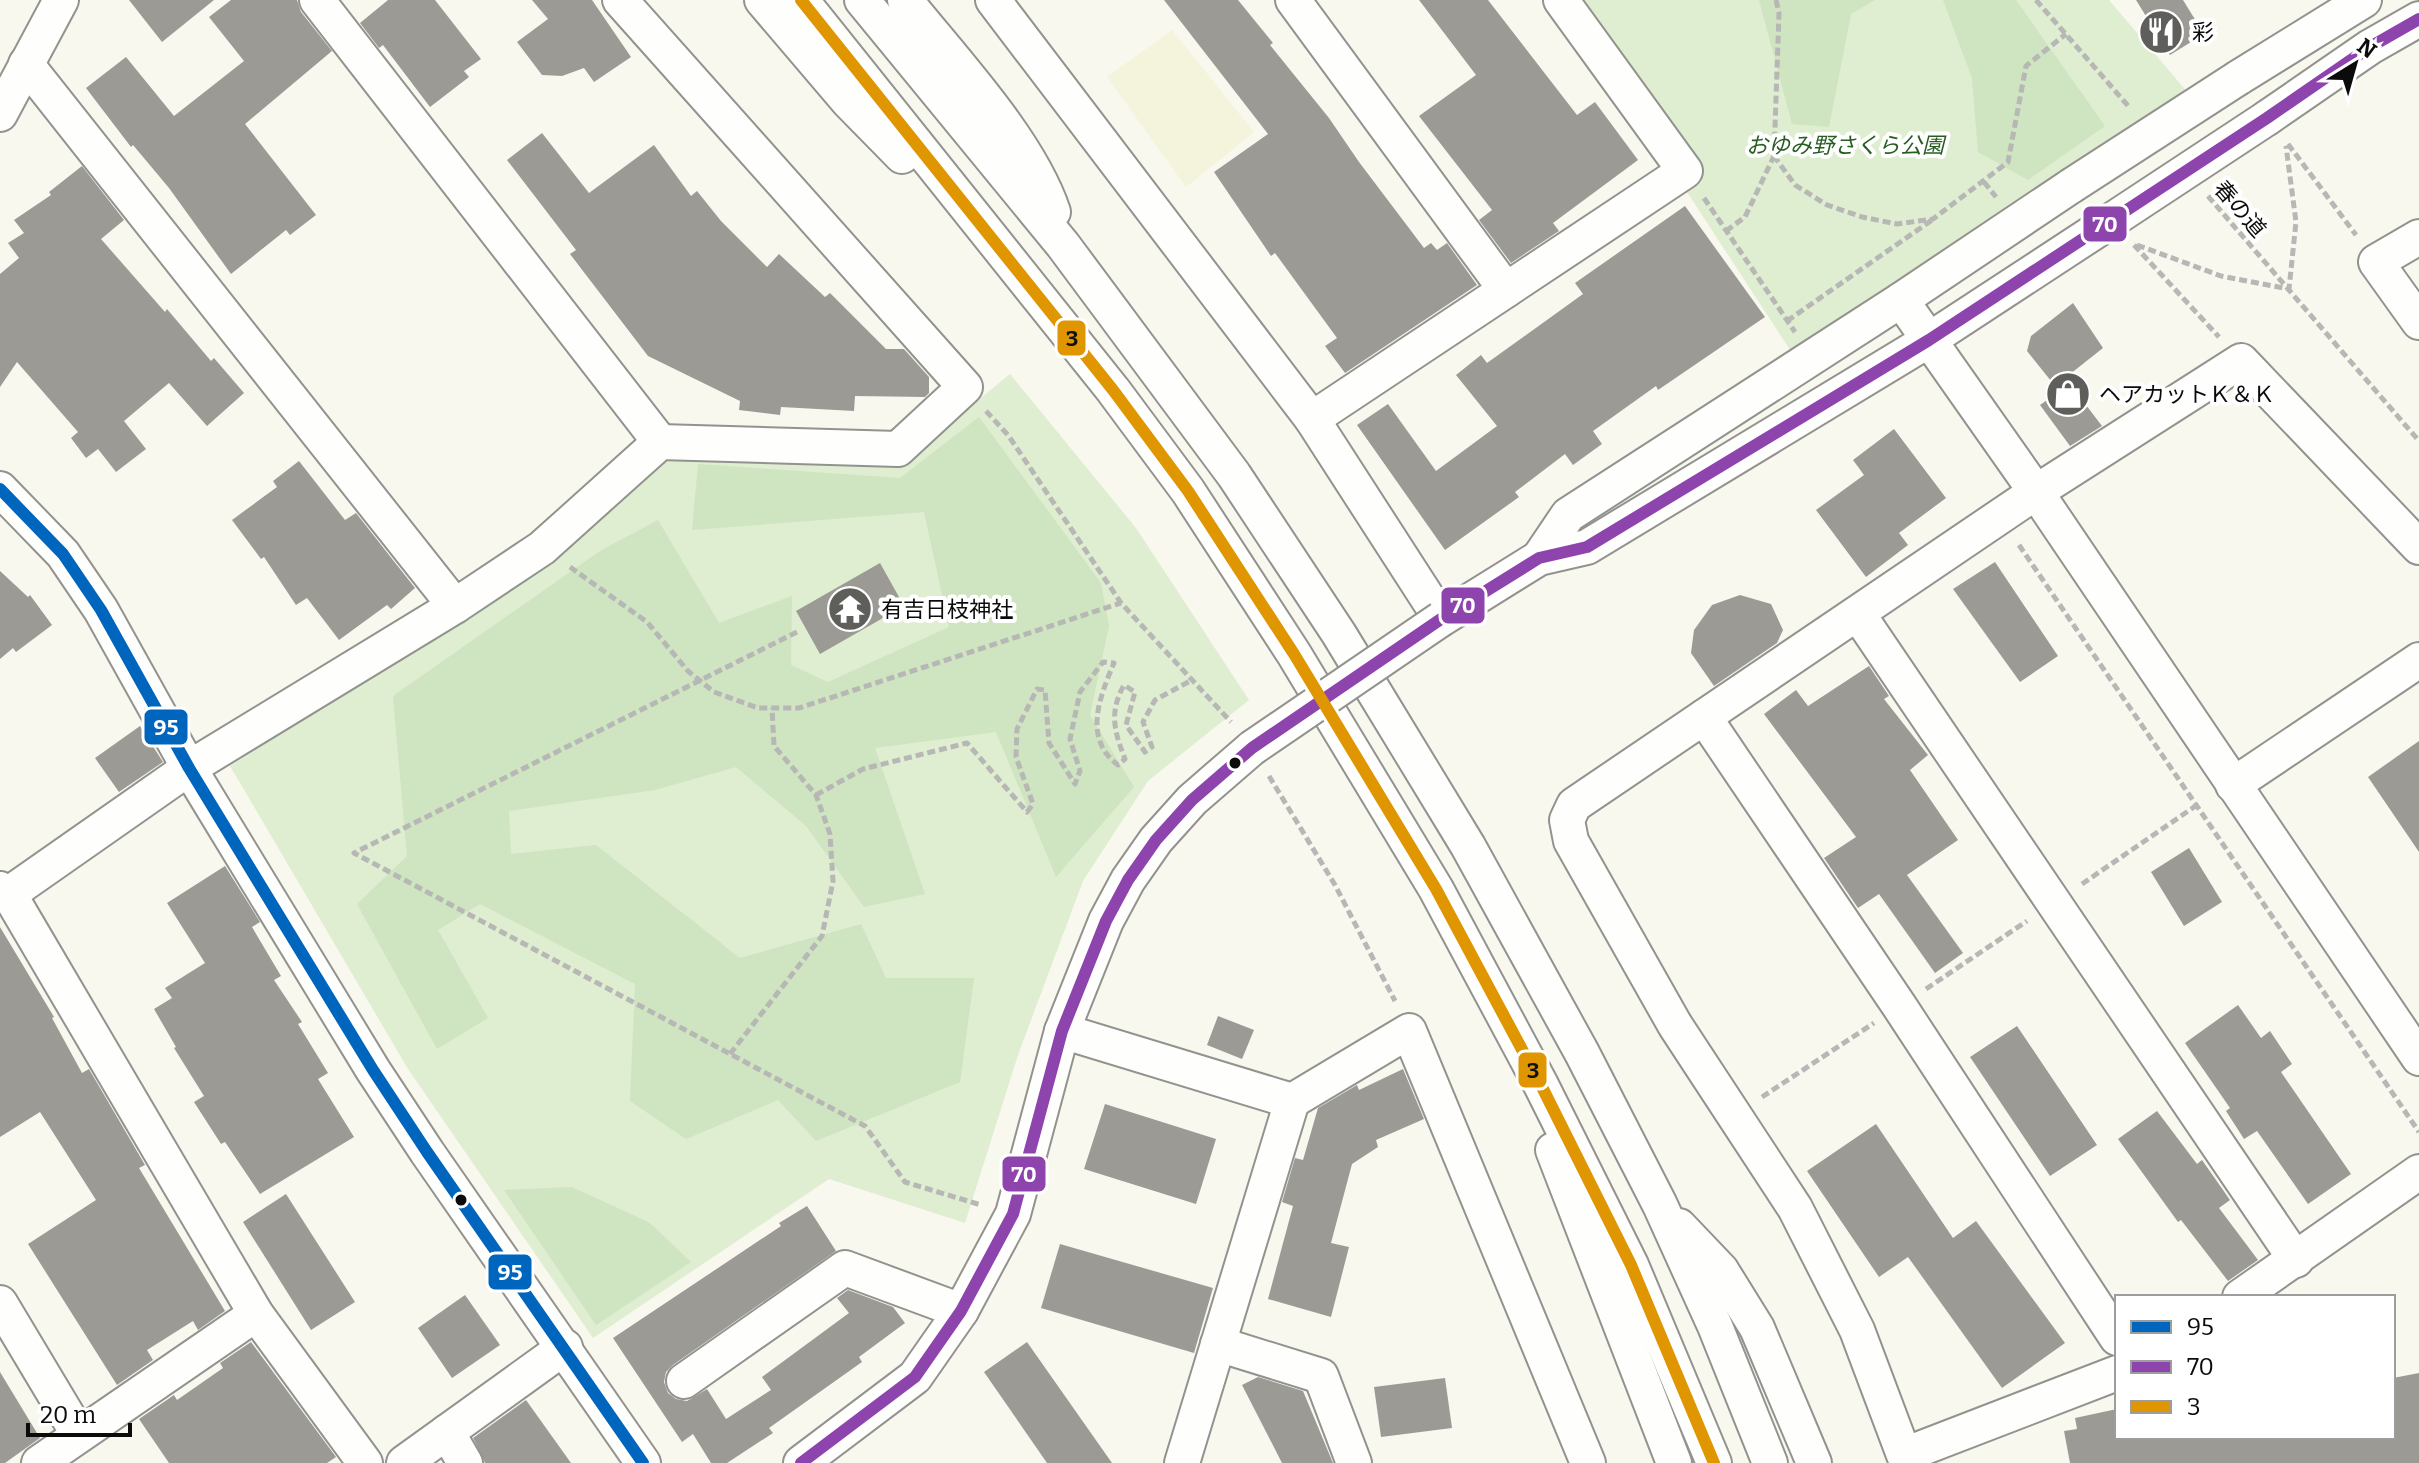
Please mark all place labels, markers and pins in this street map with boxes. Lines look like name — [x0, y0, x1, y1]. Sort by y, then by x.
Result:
restaurant icon: 彩 — [2137, 8, 2185, 56]
place label: 彩 — [2192, 19, 2214, 46]
shop icon: ヘアカットＫ＆Ｋ — [2044, 370, 2092, 418]
place label: ヘアカットＫ＆Ｋ — [2099, 381, 2275, 408]
temple icon: 有吉日枝神社 — [826, 585, 874, 633]
place label: 有吉日枝神社 — [881, 596, 1013, 623]
unlabelled marker — [1227, 755, 1243, 771]
unlabelled marker — [453, 1192, 469, 1208]

